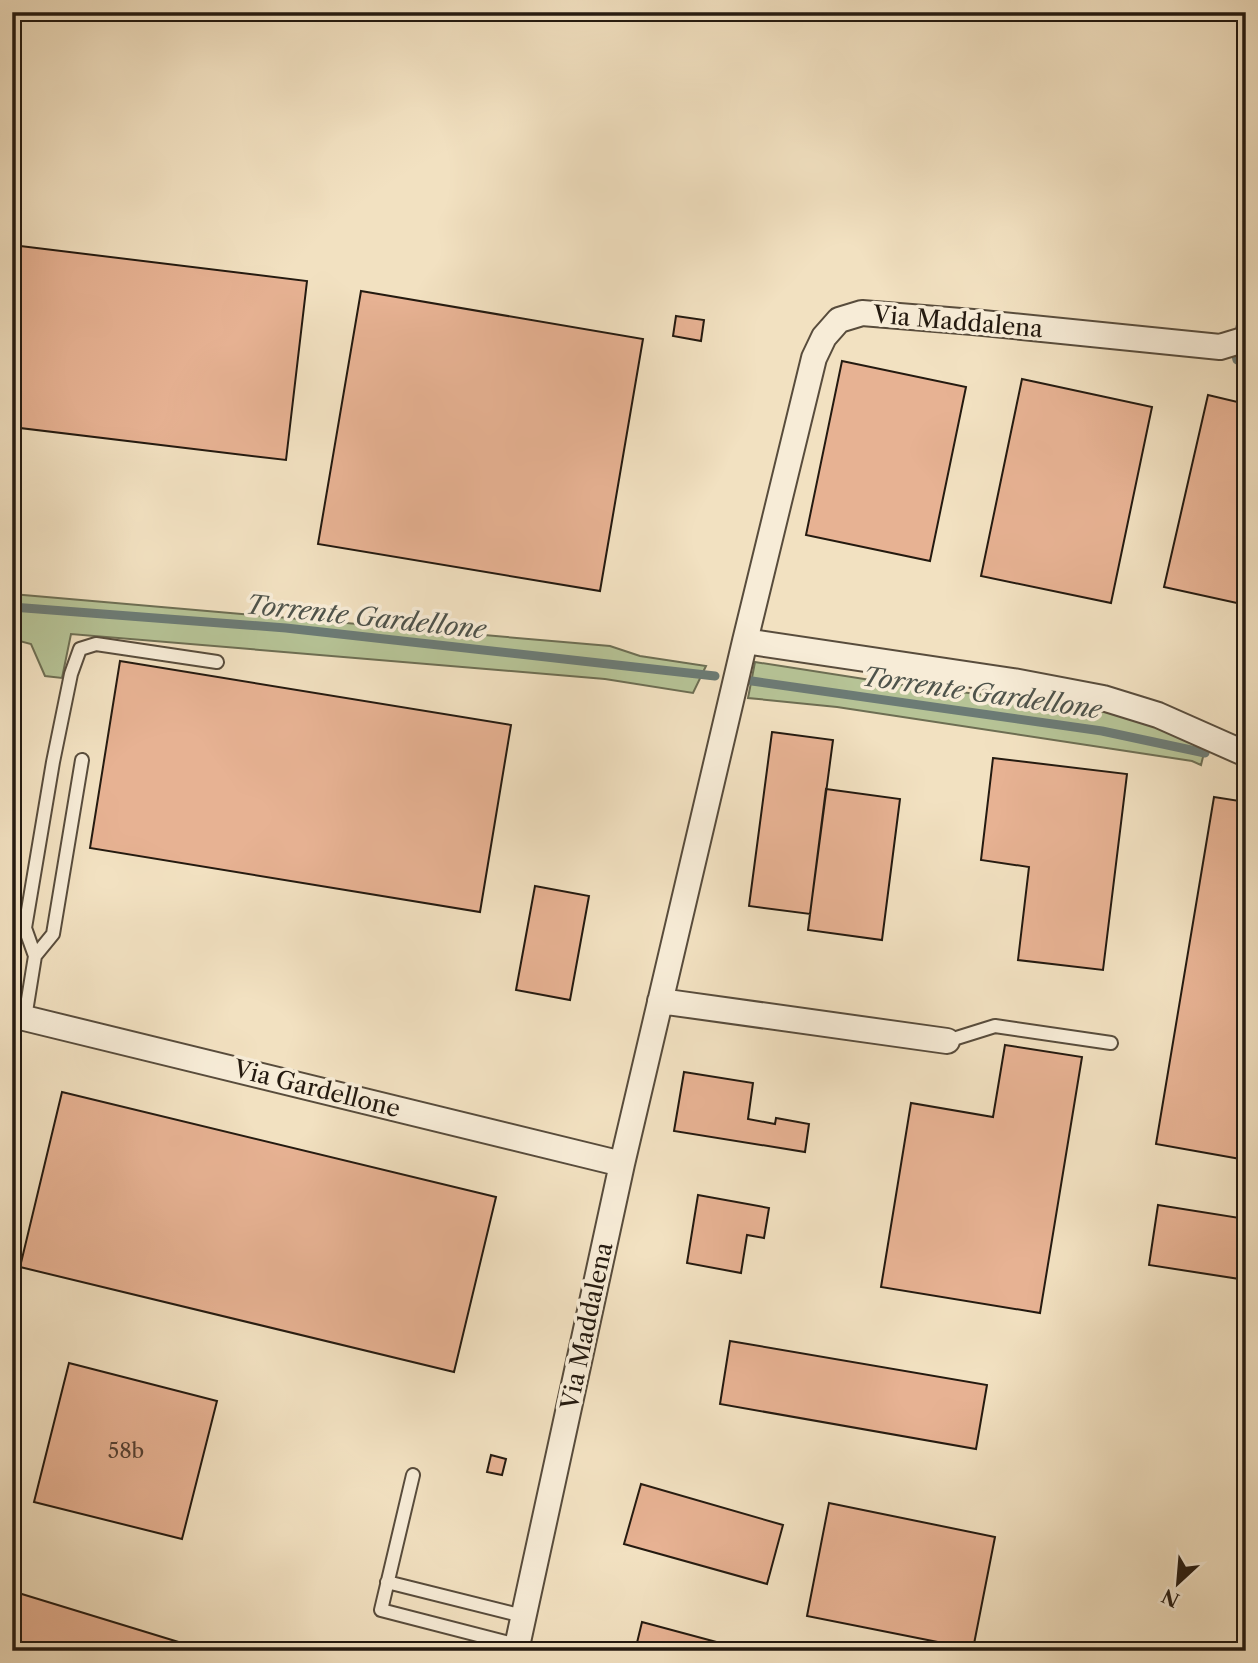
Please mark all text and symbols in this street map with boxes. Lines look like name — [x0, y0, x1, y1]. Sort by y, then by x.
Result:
street label: Via Maddalena — [871, 300, 1044, 343]
water label: Torrente Gardellone — [244, 588, 489, 646]
water label: Torrente Gardellone — [860, 660, 1105, 726]
street label: Via Gardellone — [230, 1054, 403, 1123]
street label: Via Maddalena — [554, 1239, 618, 1413]
house number: 58b — [108, 1438, 144, 1463]
north arrow — [1142, 1548, 1212, 1618]
text: N — [1158, 1584, 1183, 1612]

